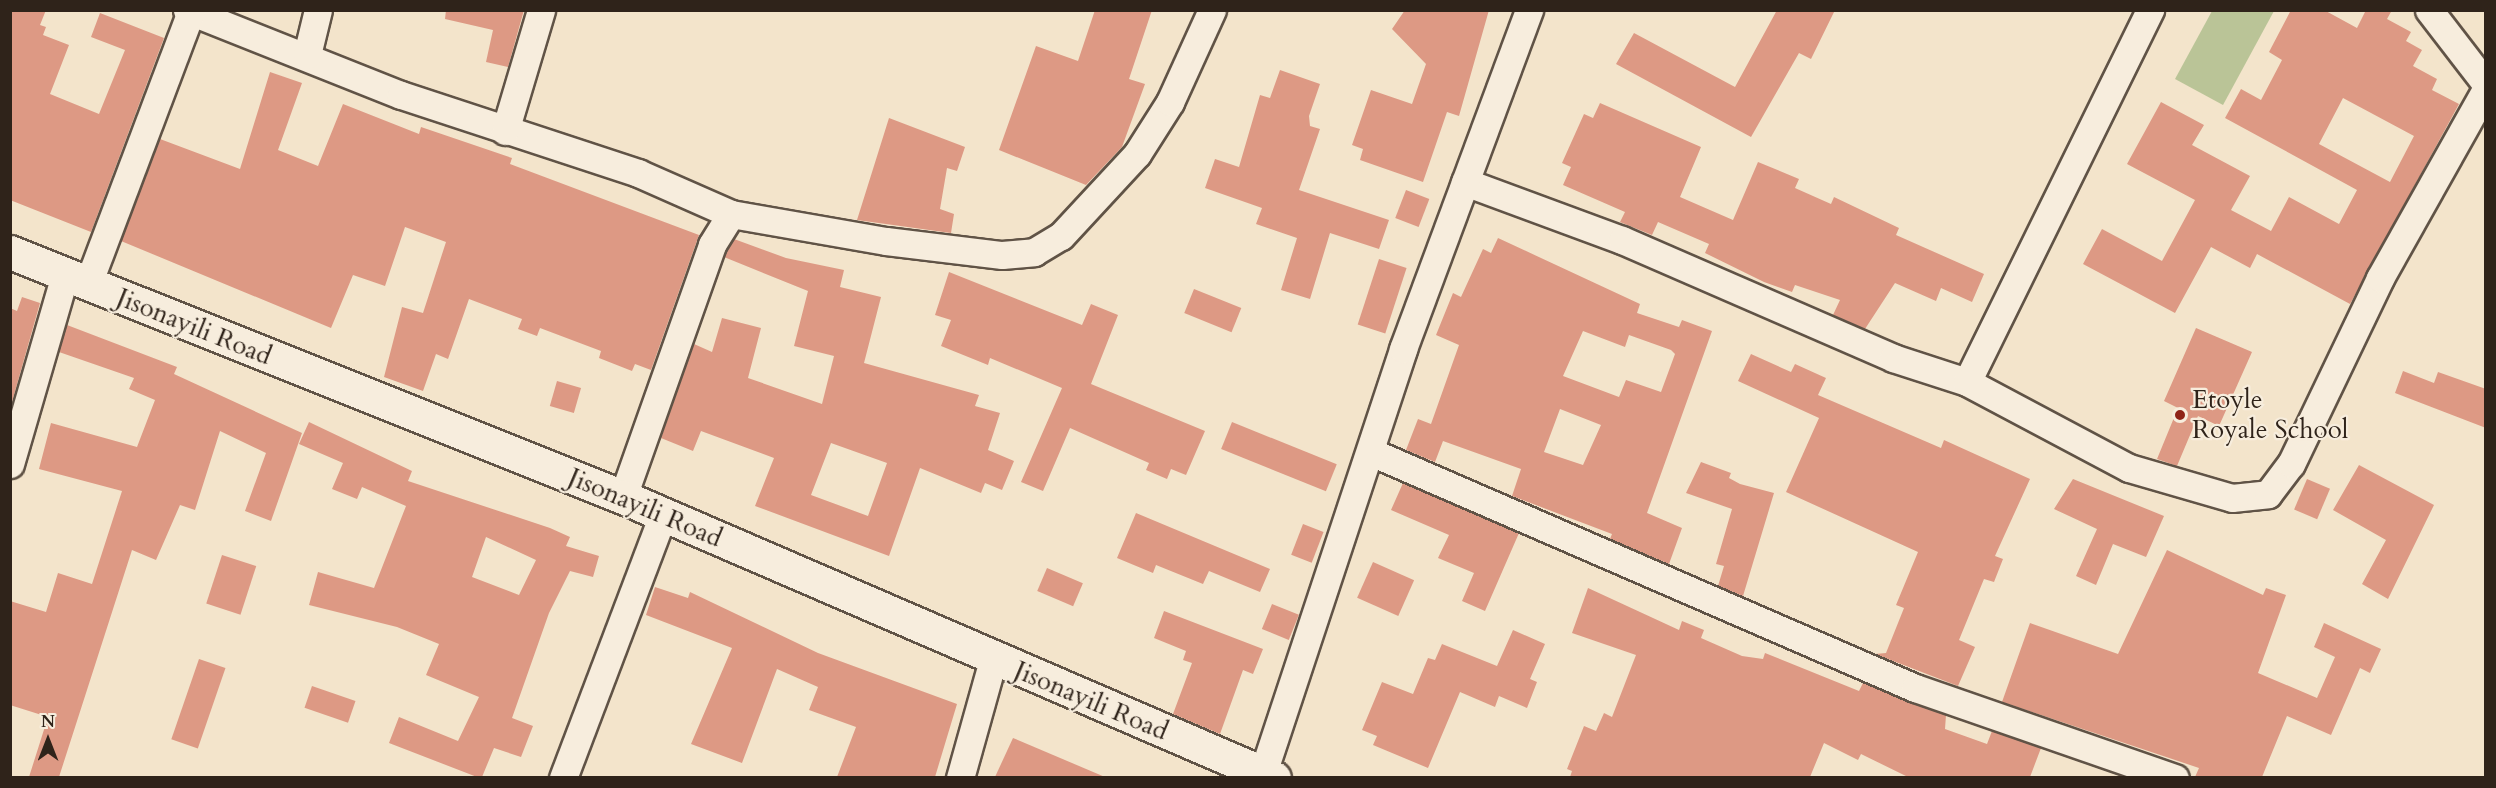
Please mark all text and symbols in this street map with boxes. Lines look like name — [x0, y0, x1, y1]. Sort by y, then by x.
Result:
street label: Jisonayili Road — [112, 282, 276, 372]
place label: Etoyle Royale School — [2192, 384, 2348, 446]
marker: Etoyle Royale School — [2173, 408, 2187, 422]
street label: Jisonayili Road — [563, 462, 727, 554]
street label: Jisonayili Road — [1009, 655, 1173, 747]
north arrow — [18, 710, 78, 770]
text: N — [41, 711, 55, 733]

